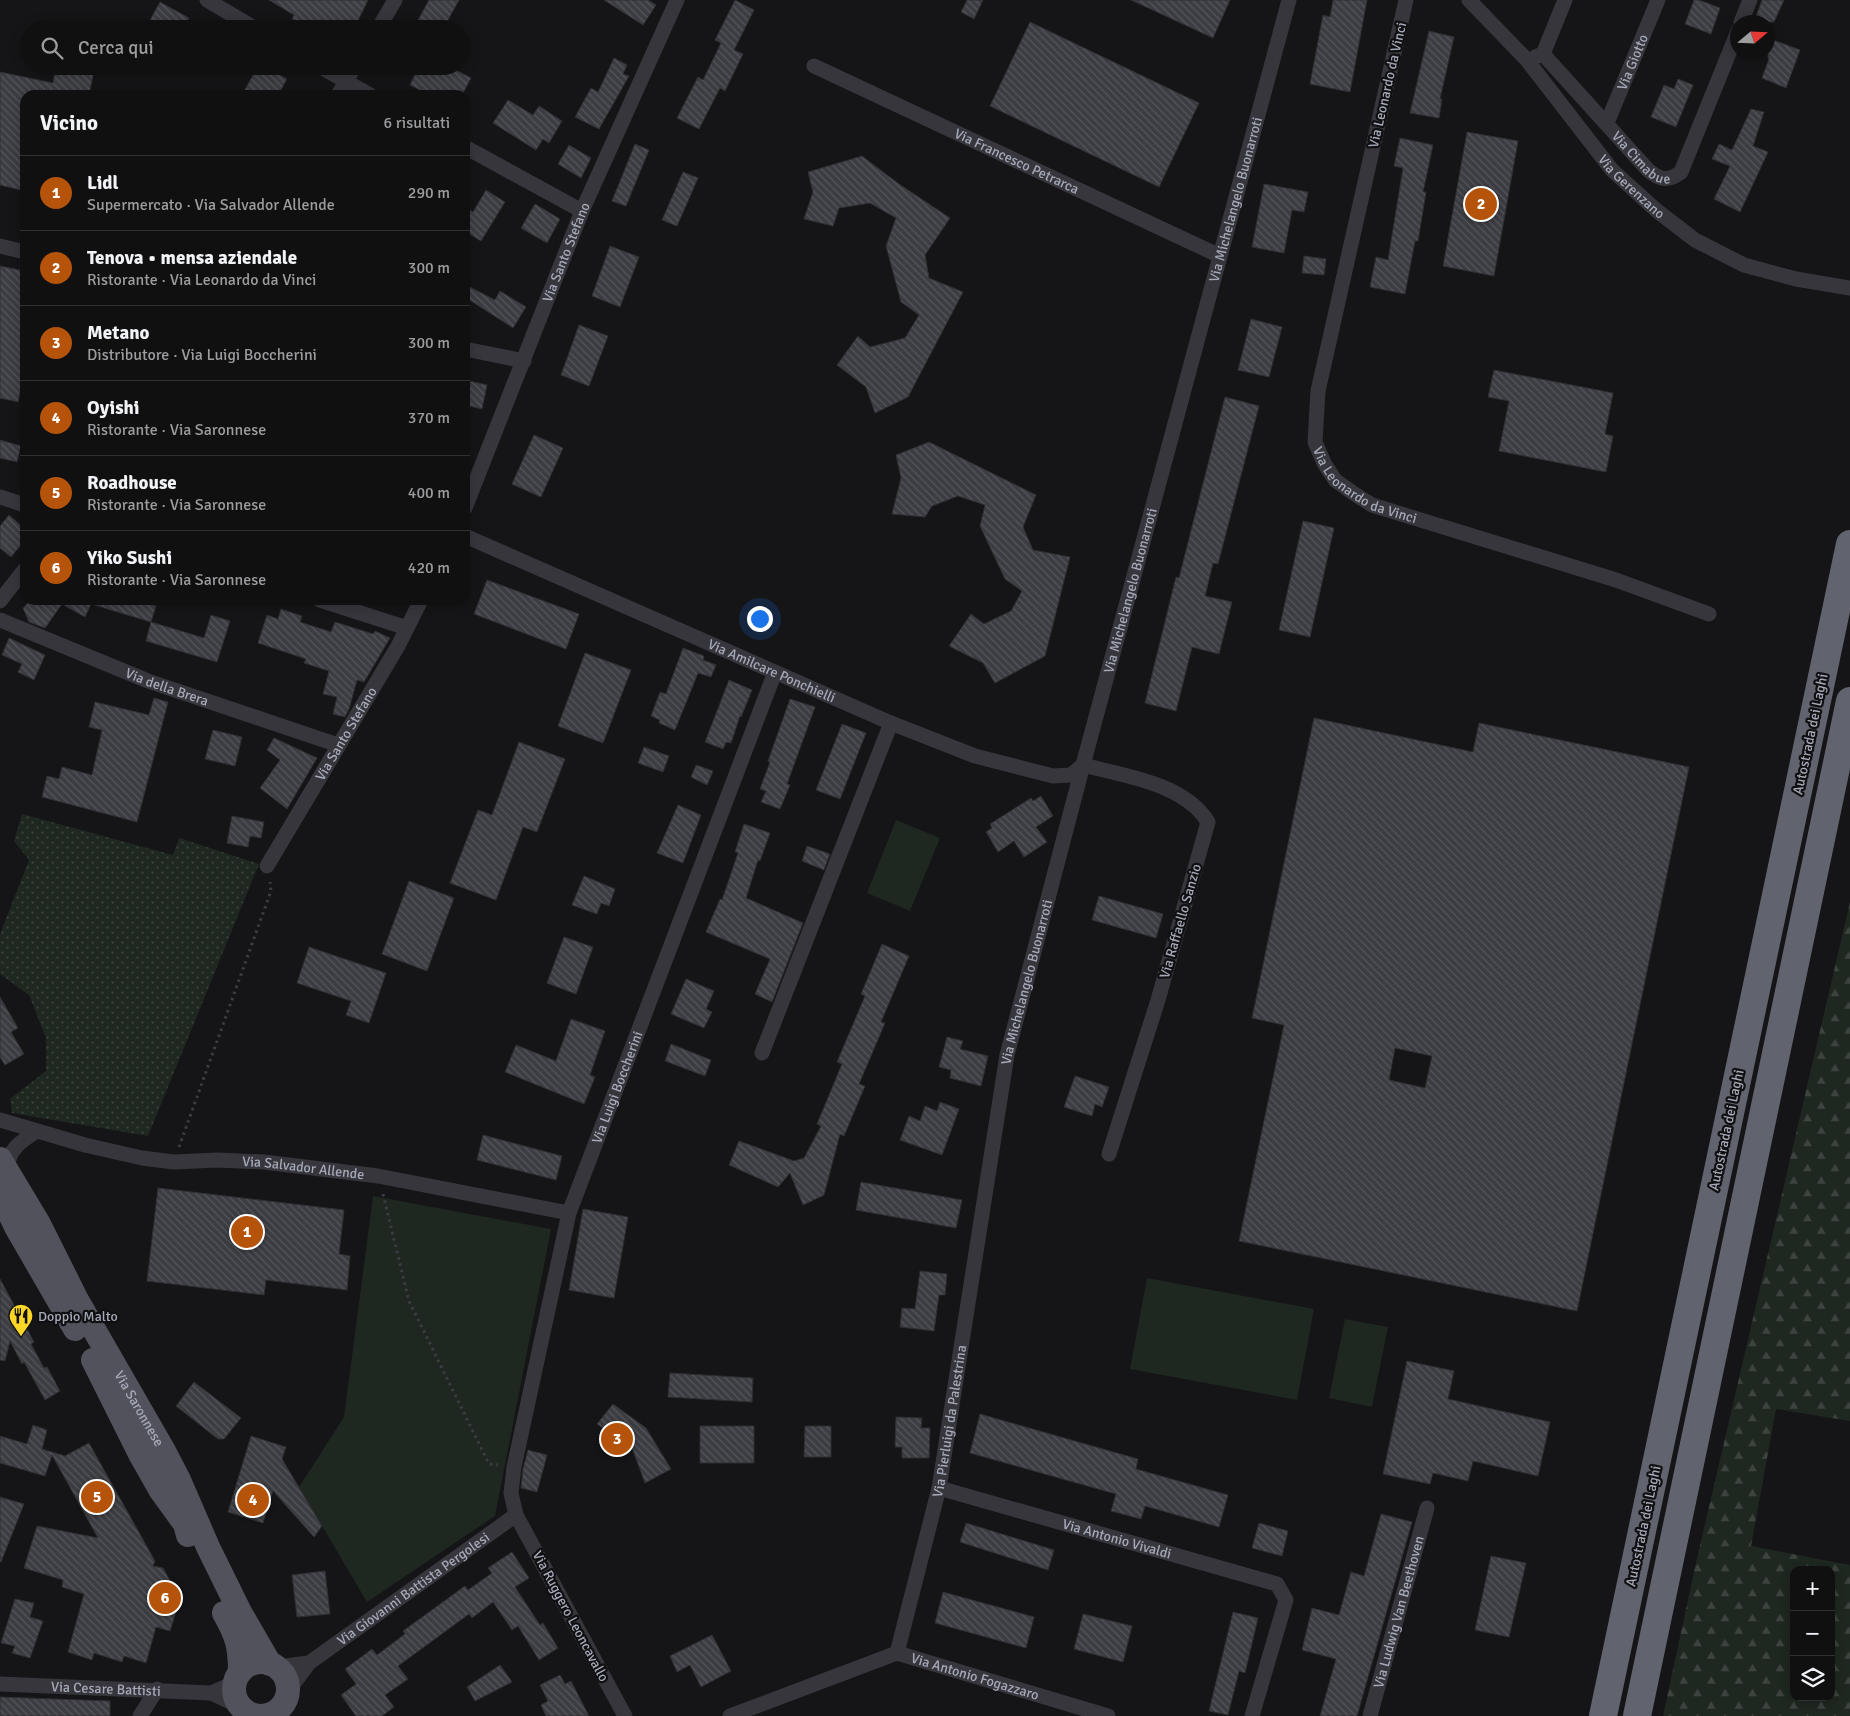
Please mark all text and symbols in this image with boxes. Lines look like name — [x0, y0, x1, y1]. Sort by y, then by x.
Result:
north arrow — [1730, 15, 1775, 60]
search box — [20, 20, 470, 75]
street label: Via Leonardo da Vinci — [1365, 21, 1410, 150]
street label: Via Giotto — [1614, 32, 1652, 93]
icon: search — [38, 34, 66, 62]
text: Cerca qui — [78, 36, 154, 60]
text: Vicino — [40, 110, 98, 136]
text: 6 risultati — [384, 113, 450, 133]
street label: Via Michelangelo Buonarroti — [1205, 115, 1266, 284]
street label: Via Francesco Petrarca — [952, 125, 1082, 198]
street label: Via Cimabue — [1608, 128, 1671, 188]
street label: Via Gerenzano — [1594, 151, 1668, 223]
text: Lidl — [87, 171, 119, 195]
text: 1 — [52, 183, 60, 203]
text: 290 m — [408, 183, 450, 203]
pin: 2 — [1465, 185, 1497, 223]
text: Supermercato · Via Salvador Allende — [87, 195, 335, 215]
street label: Via Santo Stefano — [539, 200, 594, 305]
text: Tenova • mensa aziendale — [87, 246, 297, 270]
text: 2 — [52, 258, 60, 278]
text: 300 m — [408, 258, 450, 278]
text: Ristorante · Via Leonardo da Vinci — [87, 270, 316, 290]
text: Metano — [87, 321, 149, 345]
text: 3 — [52, 333, 60, 353]
text: 300 m — [408, 333, 450, 353]
text: Distributore · Via Luigi Boccherini — [87, 345, 317, 365]
text: Oyishi — [87, 396, 140, 420]
text: 4 — [52, 408, 60, 428]
text: 370 m — [408, 408, 450, 428]
text: Ristorante · Via Saronnese — [87, 420, 266, 440]
street label: Via Leonardo da Vinci — [1309, 444, 1419, 527]
text: Roadhouse — [87, 471, 177, 495]
text: 5 — [52, 483, 60, 503]
text: 400 m — [408, 483, 450, 503]
text: Ristorante · Via Saronnese — [87, 495, 266, 515]
street label: Via Michelangelo Buonarroti — [1100, 506, 1161, 675]
text: Yiko Sushi — [87, 546, 172, 570]
text: 6 — [52, 558, 60, 578]
text: 420 m — [408, 558, 450, 578]
text: Ristorante · Via Saronnese — [87, 570, 266, 590]
your location — [747, 606, 773, 632]
street label: Via Amilcare Ponchielli — [705, 636, 838, 707]
street label: Via della Brera — [123, 665, 211, 710]
street label: Autostrada dei Laghi — [1789, 672, 1832, 796]
street label: Via Santo Stefano — [312, 684, 381, 784]
street label: Via Raffaello Sanzio — [1156, 862, 1205, 980]
street label: Via Michelangelo Buonarroti — [998, 898, 1056, 1066]
street label: Via Luigi Boccherini — [588, 1029, 647, 1146]
street label: Autostrada dei Laghi — [1705, 1068, 1748, 1192]
street label: Via Salvador Allende — [242, 1153, 365, 1183]
pin: 1 — [231, 1213, 263, 1251]
restaurant icon: Doppio Malto — [8, 1303, 34, 1337]
place label: Doppio Malto — [38, 1308, 118, 1325]
street label: Via Pierluigi da Palestrina — [929, 1344, 970, 1499]
street label: Via Saronnese — [111, 1368, 168, 1450]
pin: 3 — [601, 1420, 633, 1458]
street label: Autostrada dei Laghi — [1622, 1464, 1665, 1588]
pin: 5 — [81, 1478, 113, 1516]
pin: 4 — [237, 1481, 269, 1519]
street label: Via Antonio Vivaldi — [1060, 1515, 1173, 1563]
street label: Via Giovanni Battista Pergolesi — [334, 1529, 493, 1649]
street label: Via Ludwig Van Beethoven — [1370, 1534, 1428, 1690]
street label: Via Ruggero Leoncavallo — [529, 1548, 612, 1685]
map controls — [1790, 1566, 1835, 1701]
button: + — [1790, 1566, 1835, 1611]
pin: 6 — [149, 1579, 181, 1617]
button: − — [1790, 1611, 1835, 1656]
street label: Via Antonio Fogazzaro — [909, 1650, 1041, 1704]
button: layers — [1790, 1656, 1835, 1701]
street label: Via Cesare Battisti — [51, 1678, 161, 1700]

